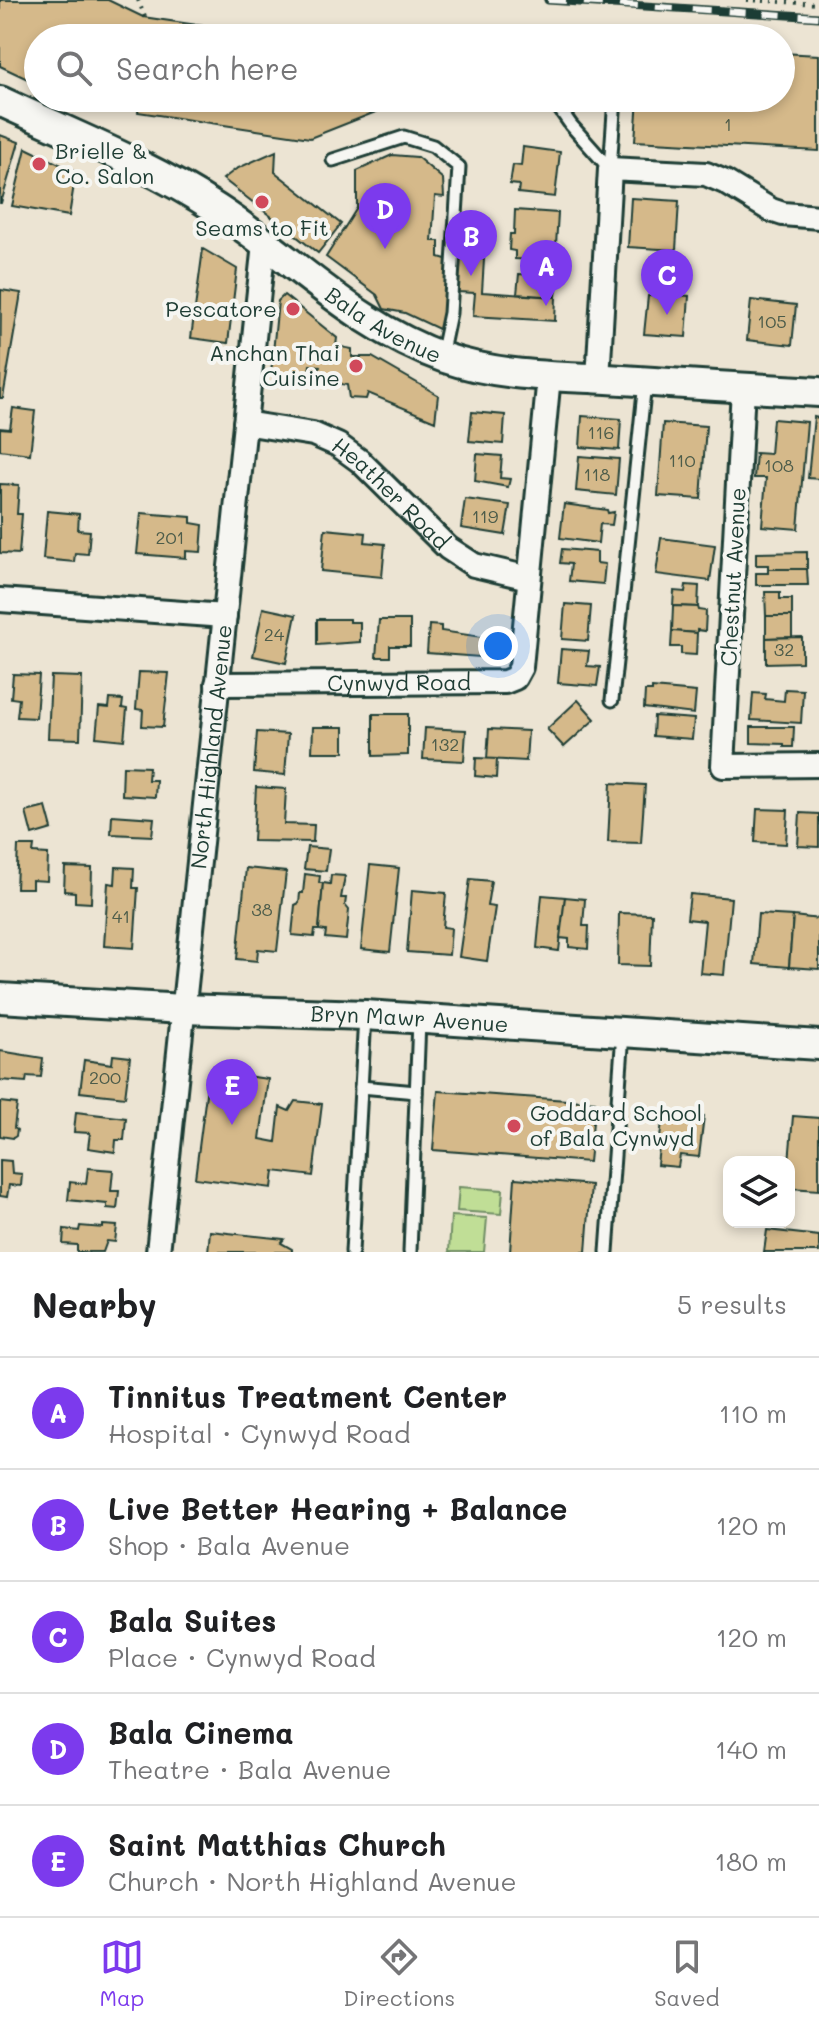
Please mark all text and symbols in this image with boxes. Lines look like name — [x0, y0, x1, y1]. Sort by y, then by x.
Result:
search box — [24, 24, 795, 112]
icon: search — [52, 46, 96, 90]
text: Search here — [116, 48, 299, 88]
house number: 1 — [724, 112, 732, 136]
place label: Brielle & Co. Salon — [55, 136, 154, 190]
marker: Brielle & Co. Salon — [30, 155, 48, 173]
pin: D — [359, 183, 411, 249]
marker: Seams to Fit — [253, 193, 271, 211]
pin: B — [445, 210, 497, 276]
place label: Seams to Fit — [195, 213, 329, 242]
pin: A — [520, 240, 572, 306]
pin: C — [641, 249, 693, 315]
street label: Bala Avenue — [320, 280, 446, 369]
place label: Pescatore — [165, 294, 277, 323]
marker: Pescatore — [284, 300, 302, 318]
house number: 105 — [757, 309, 787, 333]
place label: Anchan Thai Cuisine — [209, 338, 340, 392]
marker: Anchan Thai Cuisine — [347, 357, 365, 375]
house number: 116 — [588, 420, 614, 444]
street label: Heather Road — [326, 430, 456, 556]
house number: 110 — [668, 448, 696, 472]
house number: 108 — [764, 453, 794, 477]
house number: 118 — [584, 462, 611, 486]
street label: Chestnut Avenue — [713, 487, 752, 667]
house number: 119 — [472, 504, 499, 528]
house number: 201 — [155, 525, 185, 549]
house number: 24 — [264, 622, 285, 646]
street label: North Highland Avenue — [183, 623, 238, 870]
your location — [478, 626, 518, 666]
house number: 32 — [774, 637, 794, 661]
street label: Cynwyd Road — [327, 667, 471, 697]
house number: 132 — [431, 732, 459, 756]
house number: 38 — [251, 897, 273, 921]
house number: 41 — [112, 904, 130, 928]
street label: Bryn Mawr Avenue — [310, 998, 509, 1038]
pin: E — [206, 1059, 258, 1125]
house number: 200 — [89, 1065, 121, 1089]
place label: Goddard School of Bala Cynwyd — [530, 1098, 702, 1152]
marker: Goddard School of Bala Cynwyd — [505, 1117, 523, 1135]
map controls — [723, 1156, 795, 1228]
button: layers — [723, 1156, 795, 1228]
text: Nearby — [32, 1282, 157, 1327]
text: 5 results — [677, 1287, 787, 1321]
text: Tinnitus Treatment Center — [108, 1376, 507, 1416]
text: A — [49, 1396, 67, 1430]
text: 110 m — [719, 1396, 787, 1430]
text: Hospital · Cynwyd Road — [108, 1416, 411, 1450]
text: Live Better Hearing + Balance — [108, 1488, 567, 1528]
text: B — [49, 1508, 67, 1542]
text: 120 m — [716, 1508, 787, 1542]
text: Shop · Bala Avenue — [108, 1528, 350, 1562]
text: Bala Suites — [108, 1600, 276, 1640]
text: C — [48, 1620, 68, 1654]
text: 120 m — [716, 1620, 787, 1654]
text: Place · Cynwyd Road — [108, 1640, 376, 1674]
text: Bala Cinema — [108, 1712, 294, 1752]
text: D — [49, 1732, 67, 1766]
text: 140 m — [715, 1732, 787, 1766]
text: Theatre · Bala Avenue — [108, 1752, 391, 1786]
text: Saint Matthias Church — [108, 1824, 446, 1864]
text: E — [50, 1844, 66, 1878]
text: 180 m — [715, 1844, 787, 1878]
text: Church · North Highland Avenue — [108, 1864, 517, 1898]
tab: Map — [100, 1935, 144, 2012]
tab: Directions — [343, 1935, 455, 2012]
tab: Saved — [654, 1935, 719, 2012]

